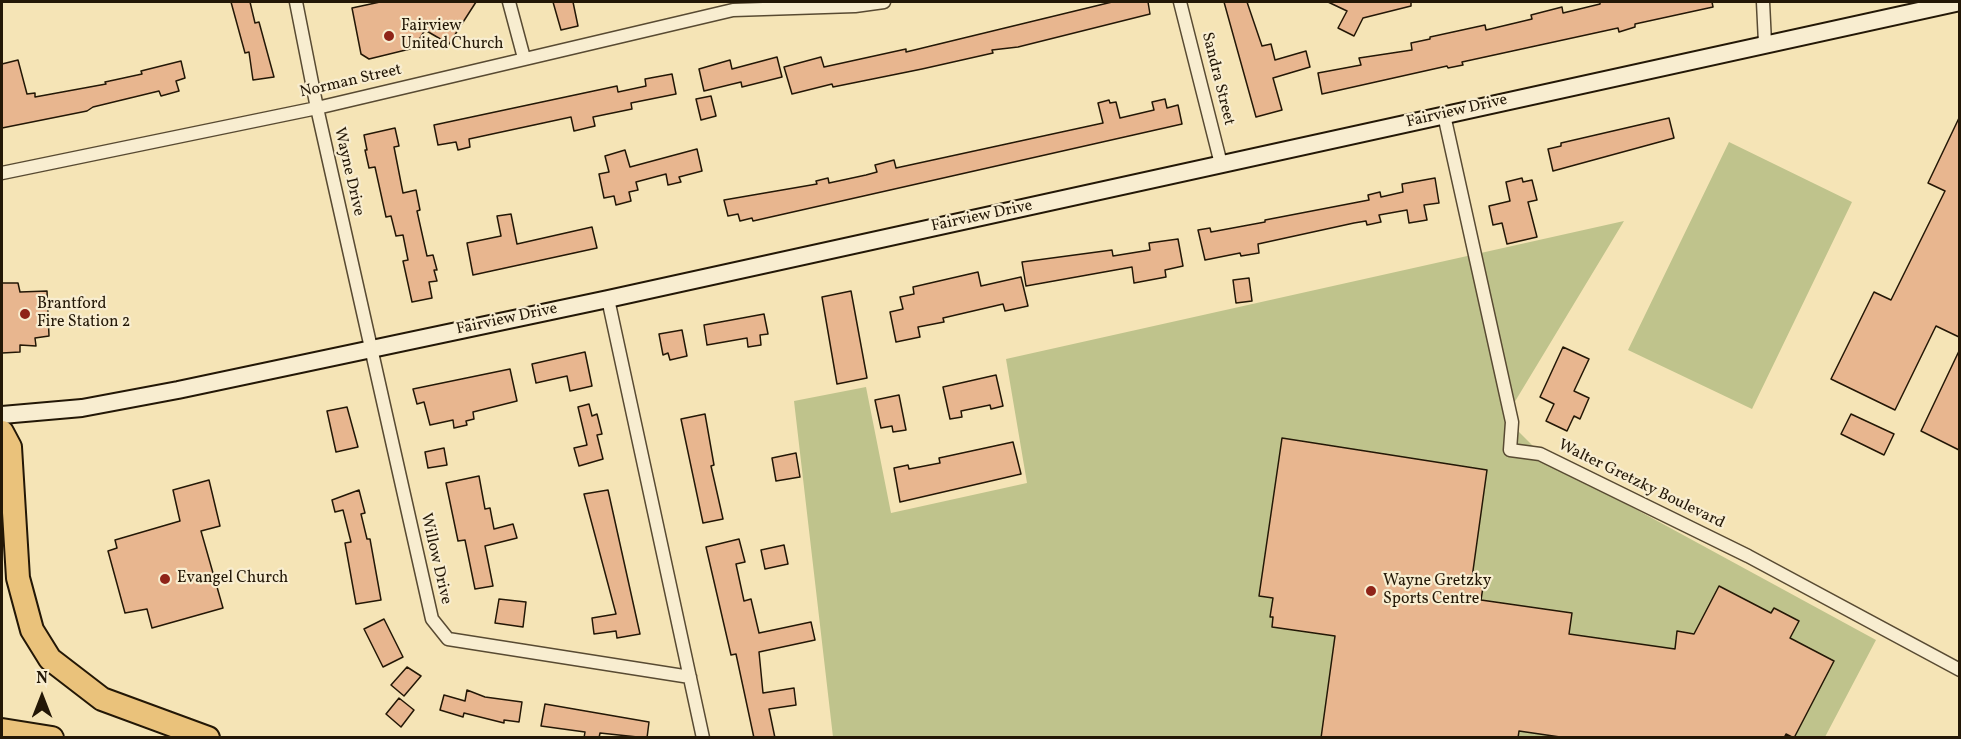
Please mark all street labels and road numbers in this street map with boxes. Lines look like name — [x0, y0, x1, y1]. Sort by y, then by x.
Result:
street label: Sandra Street — [1196, 30, 1238, 128]
street label: Norman Street — [298, 61, 404, 103]
street label: Fairview Drive — [1405, 91, 1509, 133]
street label: Wayne Drive — [328, 126, 368, 218]
street label: Fairview Drive — [930, 197, 1034, 237]
street label: Fairview Drive — [455, 300, 559, 340]
street label: Walter Gretzky Boulevard — [1555, 436, 1727, 534]
street label: Willow Drive — [415, 512, 455, 606]

